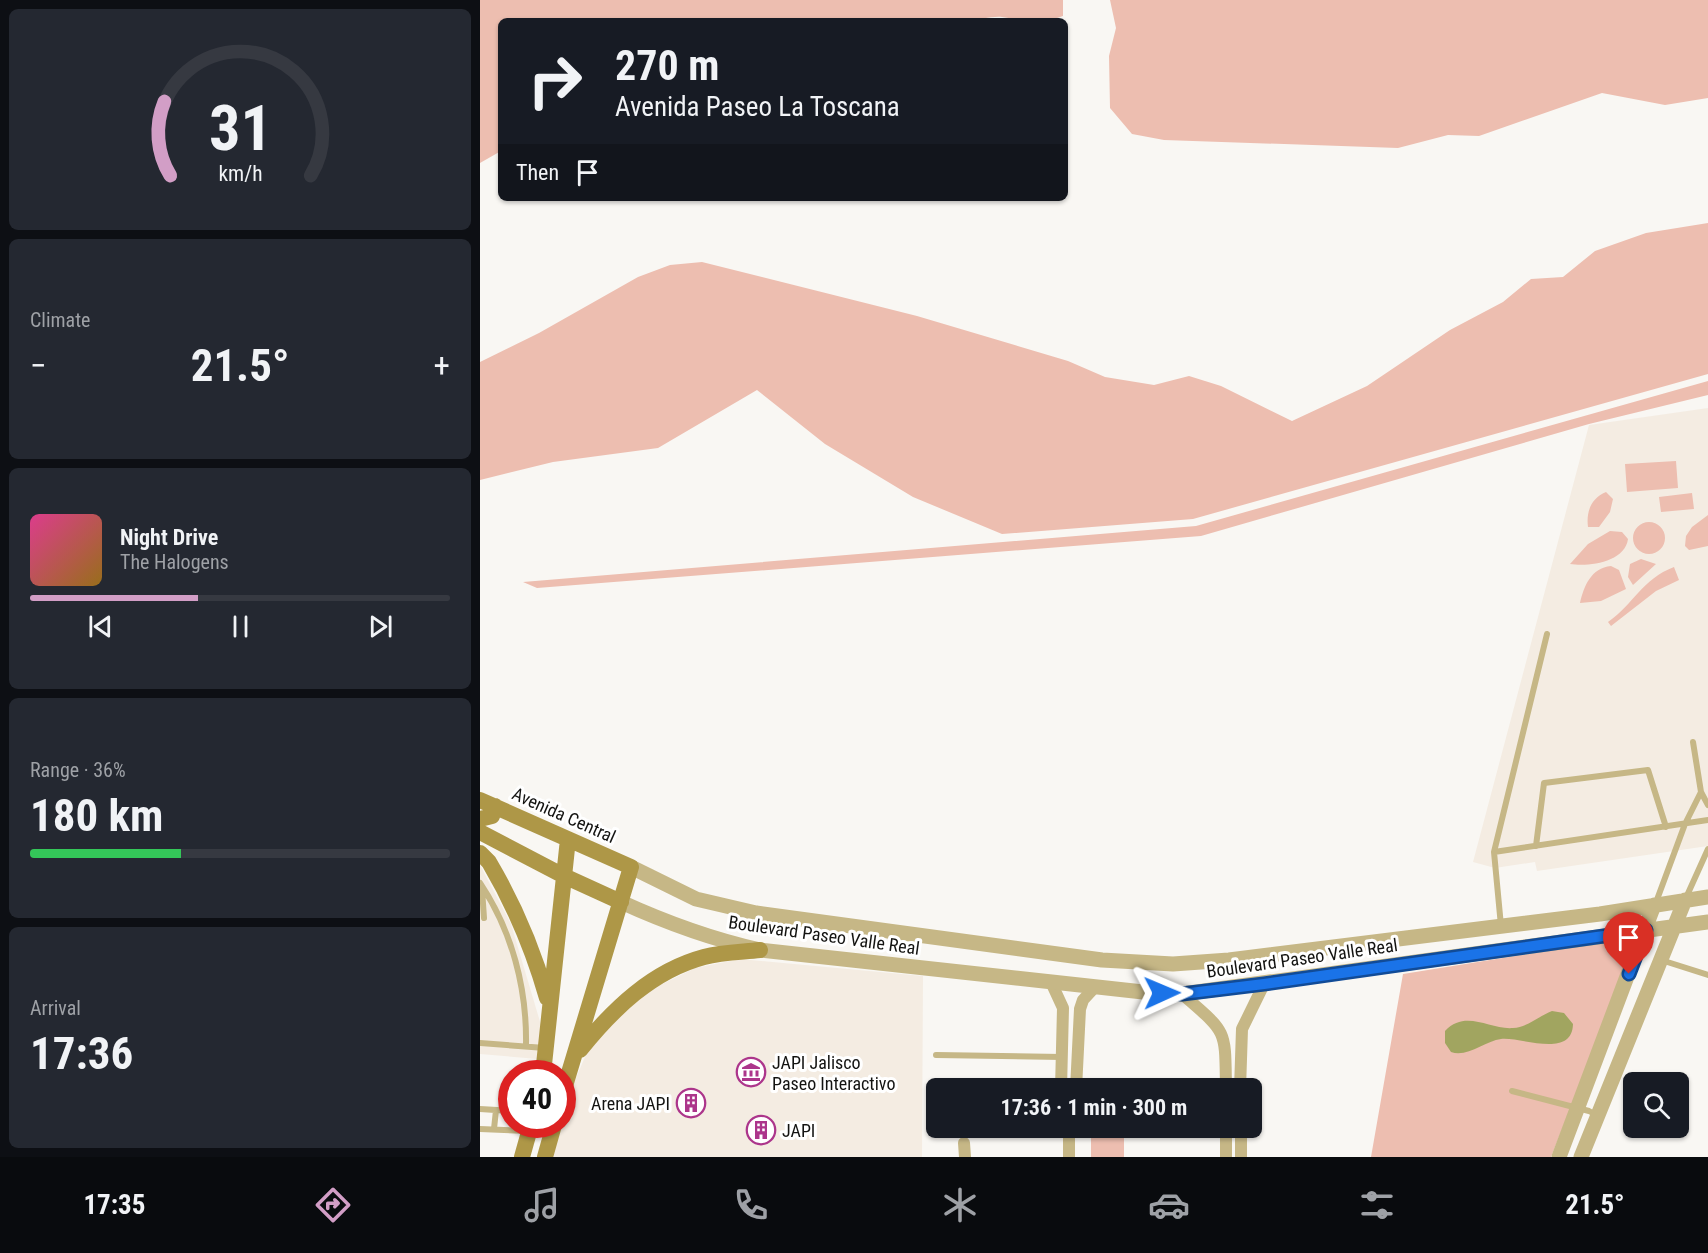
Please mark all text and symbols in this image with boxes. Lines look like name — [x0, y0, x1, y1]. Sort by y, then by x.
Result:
text: 270 m — [615, 41, 720, 90]
icon: right — [516, 42, 594, 120]
text: Avenida Paseo La Toscana — [615, 91, 900, 123]
text: 31 — [208, 92, 272, 165]
icon: arrive — [571, 156, 604, 189]
text: Then — [516, 160, 559, 185]
text: km/h — [218, 162, 262, 187]
text: Climate — [30, 308, 90, 332]
text: 21.5° — [191, 339, 289, 392]
text: − — [30, 346, 47, 385]
text: + — [434, 346, 450, 385]
text: Night Drive — [120, 525, 218, 550]
text: The Halogens — [120, 550, 229, 574]
icon: previous — [84, 610, 117, 643]
icon: pause — [224, 610, 257, 643]
icon: next — [364, 610, 397, 643]
text: Range · 36% — [30, 758, 126, 782]
street label: Avenida Central — [509, 783, 619, 847]
text: 180 km — [30, 789, 163, 842]
street label: Boulevard Paseo Valle Real — [727, 911, 921, 959]
pin — [1603, 912, 1654, 974]
icon: arrive — [1612, 921, 1645, 954]
street label: Boulevard Paseo Valle Real — [1205, 934, 1399, 982]
position arrow — [1130, 961, 1194, 1025]
text: Arrival — [30, 996, 81, 1020]
text: 17:36 — [30, 1027, 133, 1080]
place label: JAPI Jalisco Paseo Interactivo — [772, 1052, 895, 1094]
museum icon: JAPI Jalisco Paseo Interactivo — [735, 1056, 767, 1088]
speed limit sign: 40 — [498, 1060, 576, 1138]
map controls — [1623, 1072, 1689, 1138]
button: search — [1623, 1072, 1689, 1138]
building icon: Arena JAPI — [675, 1087, 707, 1119]
place label: Arena JAPI — [591, 1093, 670, 1114]
text: 17:36 · 1 min · 300 m — [1001, 1095, 1187, 1120]
building icon: JAPI — [745, 1114, 777, 1146]
place label: JAPI — [782, 1120, 815, 1141]
icon: directions — [312, 1184, 354, 1226]
icon: music — [521, 1184, 563, 1226]
icon: phone — [730, 1184, 772, 1226]
icon: climate — [939, 1184, 981, 1226]
icon: car — [1148, 1184, 1190, 1226]
icon: filters — [1356, 1184, 1398, 1226]
text: 17:35 — [83, 1189, 145, 1221]
text: 21.5° — [1565, 1189, 1625, 1221]

